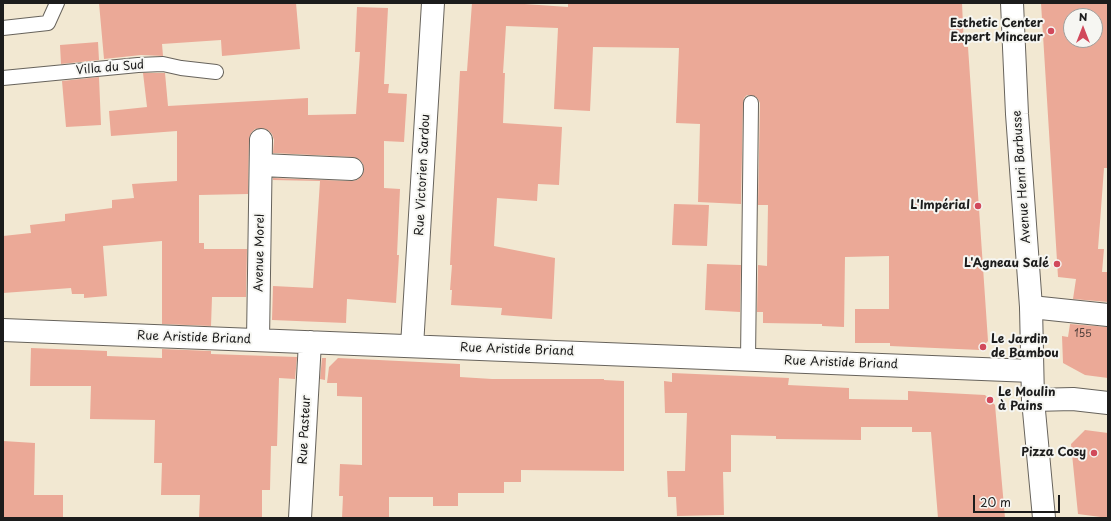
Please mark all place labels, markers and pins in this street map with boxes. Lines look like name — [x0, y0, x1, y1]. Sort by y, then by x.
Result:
place label: Esthetic Center Expert Minceur — [950, 17, 1043, 45]
marker: Esthetic Center Expert Minceur — [1046, 26, 1056, 36]
place label: L'Impérial — [910, 199, 970, 213]
marker: L'Impérial — [973, 201, 983, 211]
place label: L'Agneau Salé — [964, 257, 1049, 271]
marker: L'Agneau Salé — [1052, 259, 1062, 269]
place label: Le Jardin de Bambou — [991, 333, 1059, 361]
marker: Le Jardin de Bambou — [978, 342, 988, 352]
place label: Le Moulin à Pains — [998, 386, 1055, 414]
marker: Le Moulin à Pains — [985, 395, 995, 405]
place label: Pizza Cosy — [1021, 446, 1086, 460]
marker: Pizza Cosy — [1089, 448, 1099, 458]

